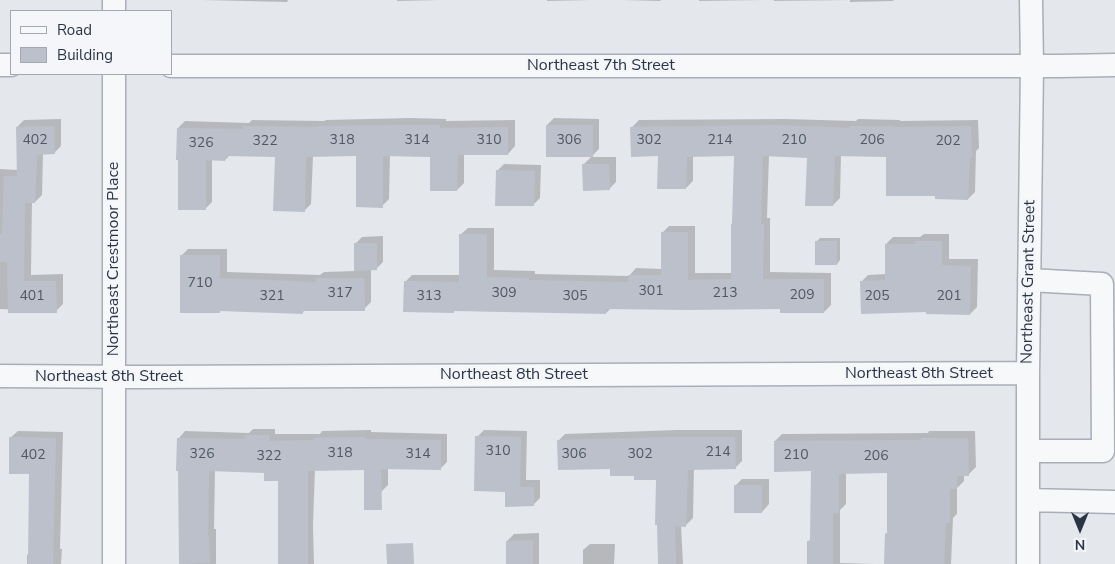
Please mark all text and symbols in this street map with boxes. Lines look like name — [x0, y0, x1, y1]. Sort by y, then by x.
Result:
legend — [10, 10, 172, 75]
text: Road — [57, 20, 92, 40]
text: Building — [57, 45, 113, 65]
street label: Northeast 7th Street — [527, 56, 675, 76]
house number: 402 — [22, 133, 48, 149]
house number: 318 — [329, 133, 355, 149]
house number: 314 — [404, 133, 430, 149]
house number: 310 — [476, 133, 502, 149]
house number: 306 — [556, 133, 582, 149]
house number: 302 — [636, 133, 662, 149]
house number: 214 — [707, 133, 733, 149]
house number: 210 — [781, 133, 807, 149]
house number: 206 — [859, 133, 885, 149]
house number: 322 — [252, 134, 278, 150]
house number: 202 — [935, 134, 961, 150]
house number: 326 — [188, 136, 214, 152]
street label: Northeast Crestmoor Place — [104, 162, 124, 356]
street label: Northeast Grant Street — [1018, 200, 1040, 364]
house number: 710 — [187, 276, 213, 292]
house number: 301 — [638, 284, 664, 300]
house number: 317 — [327, 286, 353, 302]
house number: 309 — [491, 286, 517, 302]
house number: 213 — [712, 286, 738, 302]
house number: 209 — [789, 288, 815, 304]
house number: 401 — [19, 289, 45, 305]
house number: 321 — [259, 289, 285, 305]
house number: 313 — [416, 289, 442, 305]
house number: 305 — [562, 289, 588, 305]
house number: 205 — [864, 289, 890, 305]
house number: 201 — [936, 289, 962, 305]
street label: Northeast 8th Street — [845, 364, 993, 384]
street label: Northeast 8th Street — [440, 365, 588, 385]
street label: Northeast 8th Street — [35, 367, 183, 387]
house number: 310 — [485, 444, 511, 460]
house number: 214 — [705, 445, 731, 461]
house number: 318 — [327, 446, 353, 462]
house number: 326 — [189, 447, 215, 463]
house number: 314 — [405, 447, 431, 463]
house number: 306 — [561, 447, 587, 463]
house number: 302 — [627, 447, 653, 463]
house number: 402 — [20, 448, 46, 464]
house number: 210 — [783, 448, 809, 464]
house number: 322 — [256, 449, 282, 465]
house number: 206 — [863, 449, 889, 465]
north arrow — [1055, 504, 1105, 554]
text: N — [1075, 535, 1085, 554]

